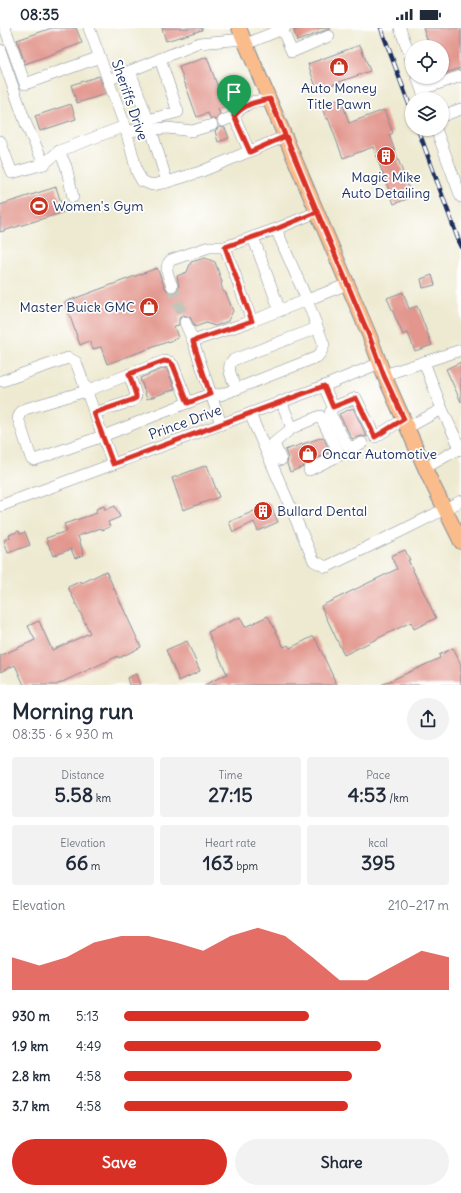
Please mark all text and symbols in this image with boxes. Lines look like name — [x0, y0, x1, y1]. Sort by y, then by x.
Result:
text: 08:35 — [20, 5, 59, 24]
map controls — [405, 40, 449, 136]
button: locate — [405, 40, 449, 84]
shop icon: Auto Money Title Pawn — [328, 56, 350, 78]
street label: Sheriffs Drive — [108, 57, 152, 143]
pin — [217, 75, 251, 116]
place label: Auto Money Title Pawn — [301, 79, 377, 113]
icon: arrive — [223, 81, 245, 103]
button: layers — [405, 92, 449, 136]
building icon: Magic Mike Auto Detailing — [375, 145, 397, 167]
place label: Magic Mike Auto Detailing — [342, 168, 430, 202]
sports icon: Women's Gym — [28, 195, 50, 217]
place label: Women's Gym — [53, 197, 144, 215]
shop icon: Master Buick GMC — [138, 296, 160, 318]
place label: Master Buick GMC — [19, 298, 135, 316]
street label: Prince Drive — [146, 401, 224, 443]
shop icon: Oncar Automotive — [297, 443, 319, 465]
place label: Oncar Automotive — [322, 445, 437, 463]
building icon: Bullard Dental — [252, 500, 274, 522]
place label: Bullard Dental — [277, 502, 367, 520]
text: Morning run — [12, 697, 134, 725]
button: share — [407, 698, 449, 740]
text: 08:35 · 6 × 930 m — [12, 726, 113, 743]
text: Distance — [61, 768, 104, 782]
text: Time — [219, 768, 242, 782]
text: Pace — [366, 768, 390, 782]
text: 5.58 — [55, 782, 93, 807]
text: 27:15 — [208, 782, 253, 807]
text: 4:53 — [348, 782, 387, 807]
text: km — [93, 791, 111, 805]
text: /km — [387, 791, 409, 805]
text: Elevation — [60, 836, 105, 850]
text: Heart rate — [205, 836, 256, 850]
text: kcal — [368, 836, 388, 850]
text: 66 — [65, 850, 88, 875]
text: 163 — [203, 850, 234, 875]
text: 395 — [361, 850, 395, 875]
text: m — [88, 859, 101, 873]
text: bpm — [234, 859, 258, 873]
text: Elevation — [12, 897, 65, 914]
text: 210–217 m — [388, 897, 449, 914]
text: 930 m — [12, 1008, 50, 1025]
text: 5:13 — [76, 1008, 99, 1025]
text: 1.9 km — [12, 1038, 48, 1055]
text: 4:49 — [76, 1038, 101, 1055]
text: 2.8 km — [12, 1068, 50, 1085]
text: 4:58 — [76, 1068, 101, 1085]
text: 3.7 km — [12, 1098, 50, 1115]
text: 4:58 — [76, 1098, 101, 1115]
button: Save — [12, 1139, 227, 1185]
button: Share — [235, 1139, 449, 1185]

